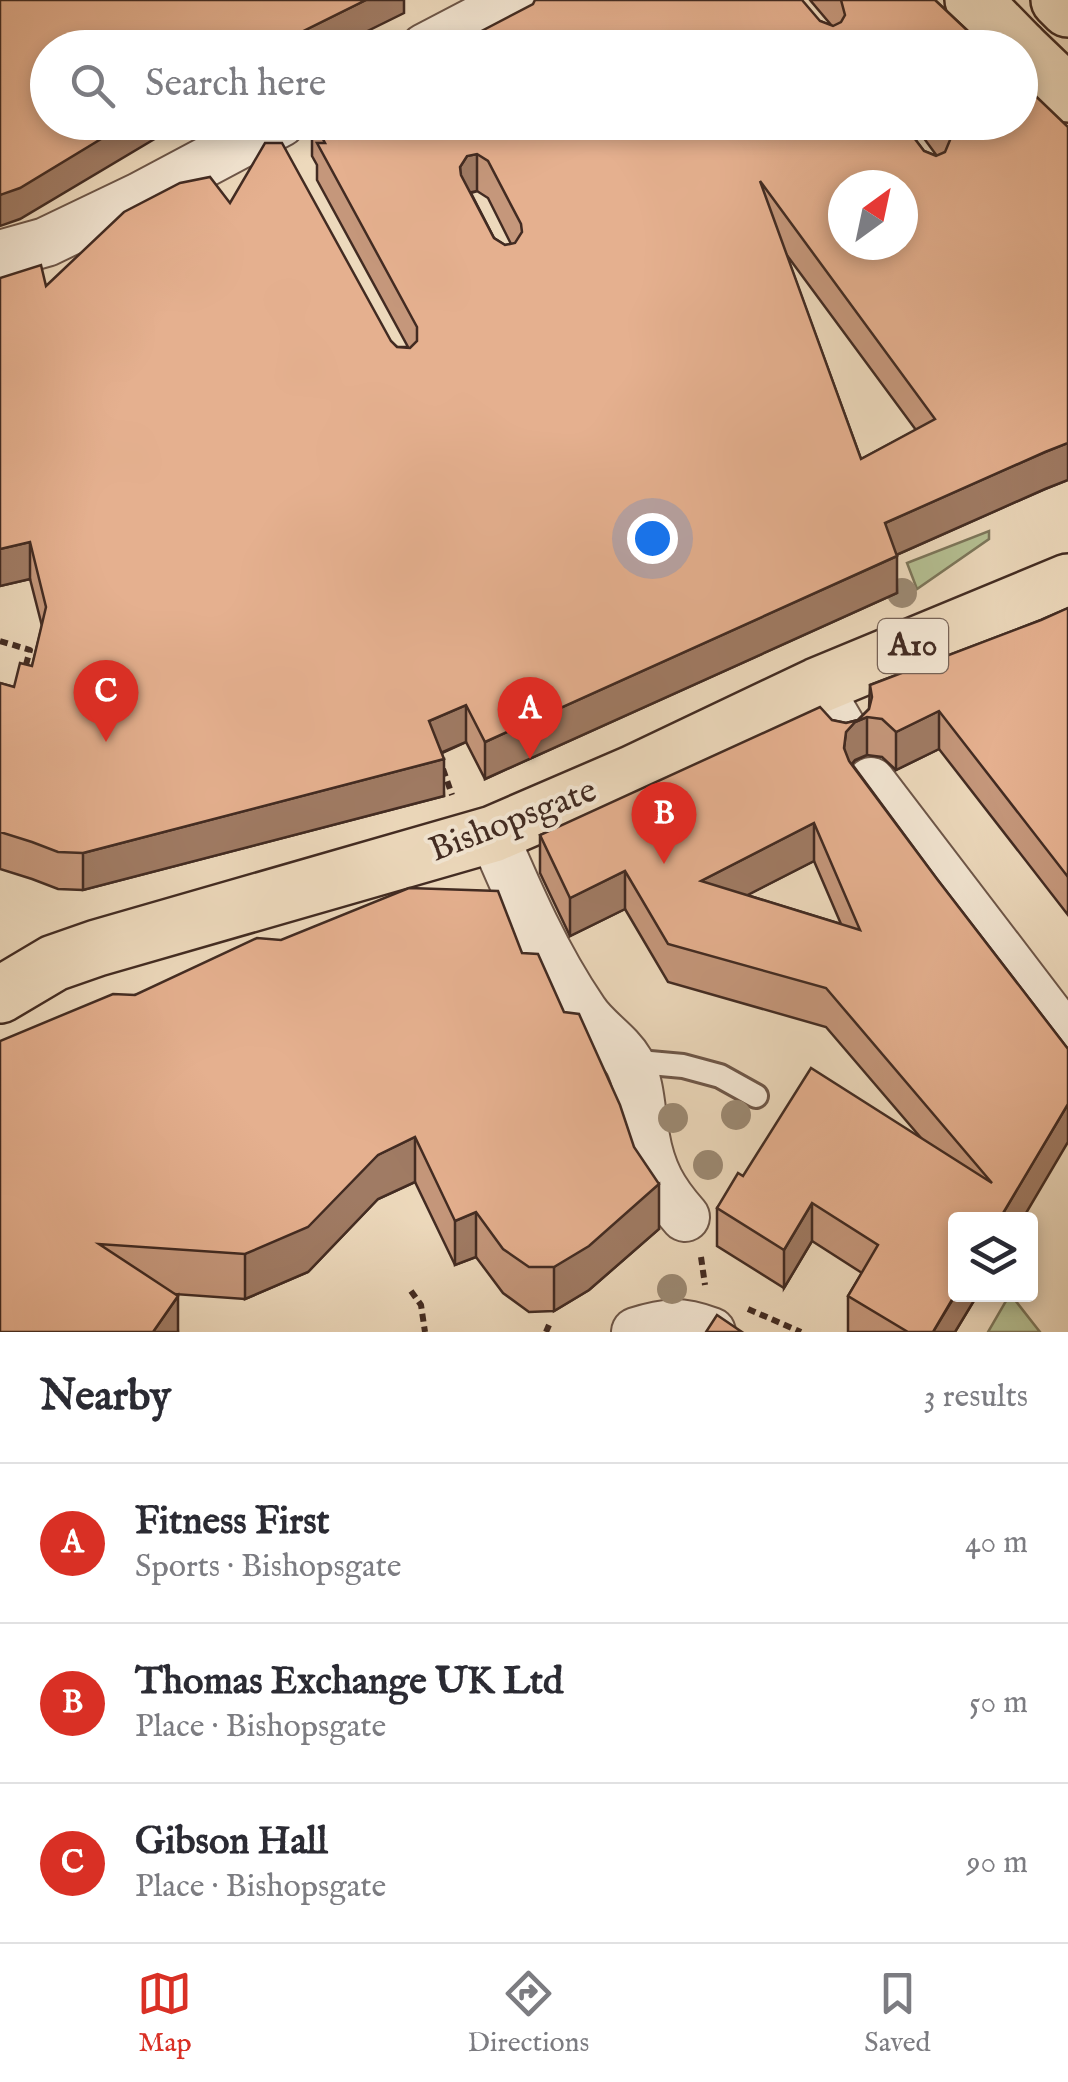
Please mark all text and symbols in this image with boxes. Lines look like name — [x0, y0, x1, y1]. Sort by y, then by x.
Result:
search box — [30, 30, 1038, 140]
icon: search — [65, 58, 120, 113]
text: Search here — [145, 61, 326, 109]
north arrow — [828, 170, 918, 260]
your location — [627, 513, 678, 564]
road number: A10 — [878, 619, 948, 673]
pin: C — [74, 660, 138, 742]
pin: A — [498, 676, 562, 759]
street label: Bishopsgate — [423, 769, 603, 873]
pin: B — [632, 782, 696, 864]
map controls — [948, 1212, 1038, 1302]
button: layers — [948, 1212, 1038, 1302]
text: Nearby — [40, 1371, 171, 1424]
text: 3 results — [924, 1377, 1028, 1418]
text: Fitness First — [135, 1499, 330, 1547]
text: A — [62, 1523, 83, 1564]
text: 40 m — [965, 1523, 1028, 1564]
text: Sports · Bishopsgate — [135, 1547, 402, 1588]
text: Thomas Exchange UK Ltd — [135, 1659, 563, 1707]
text: B — [62, 1683, 83, 1724]
text: 50 m — [969, 1683, 1028, 1724]
text: Place · Bishopsgate — [135, 1707, 386, 1748]
text: Gibson Hall — [135, 1819, 328, 1867]
text: C — [61, 1843, 84, 1884]
text: 90 m — [967, 1843, 1028, 1884]
text: Place · Bishopsgate — [135, 1867, 386, 1908]
tab: Map — [137, 1966, 192, 2061]
tab: Directions — [467, 1966, 589, 2061]
tab: Saved — [864, 1966, 931, 2061]

